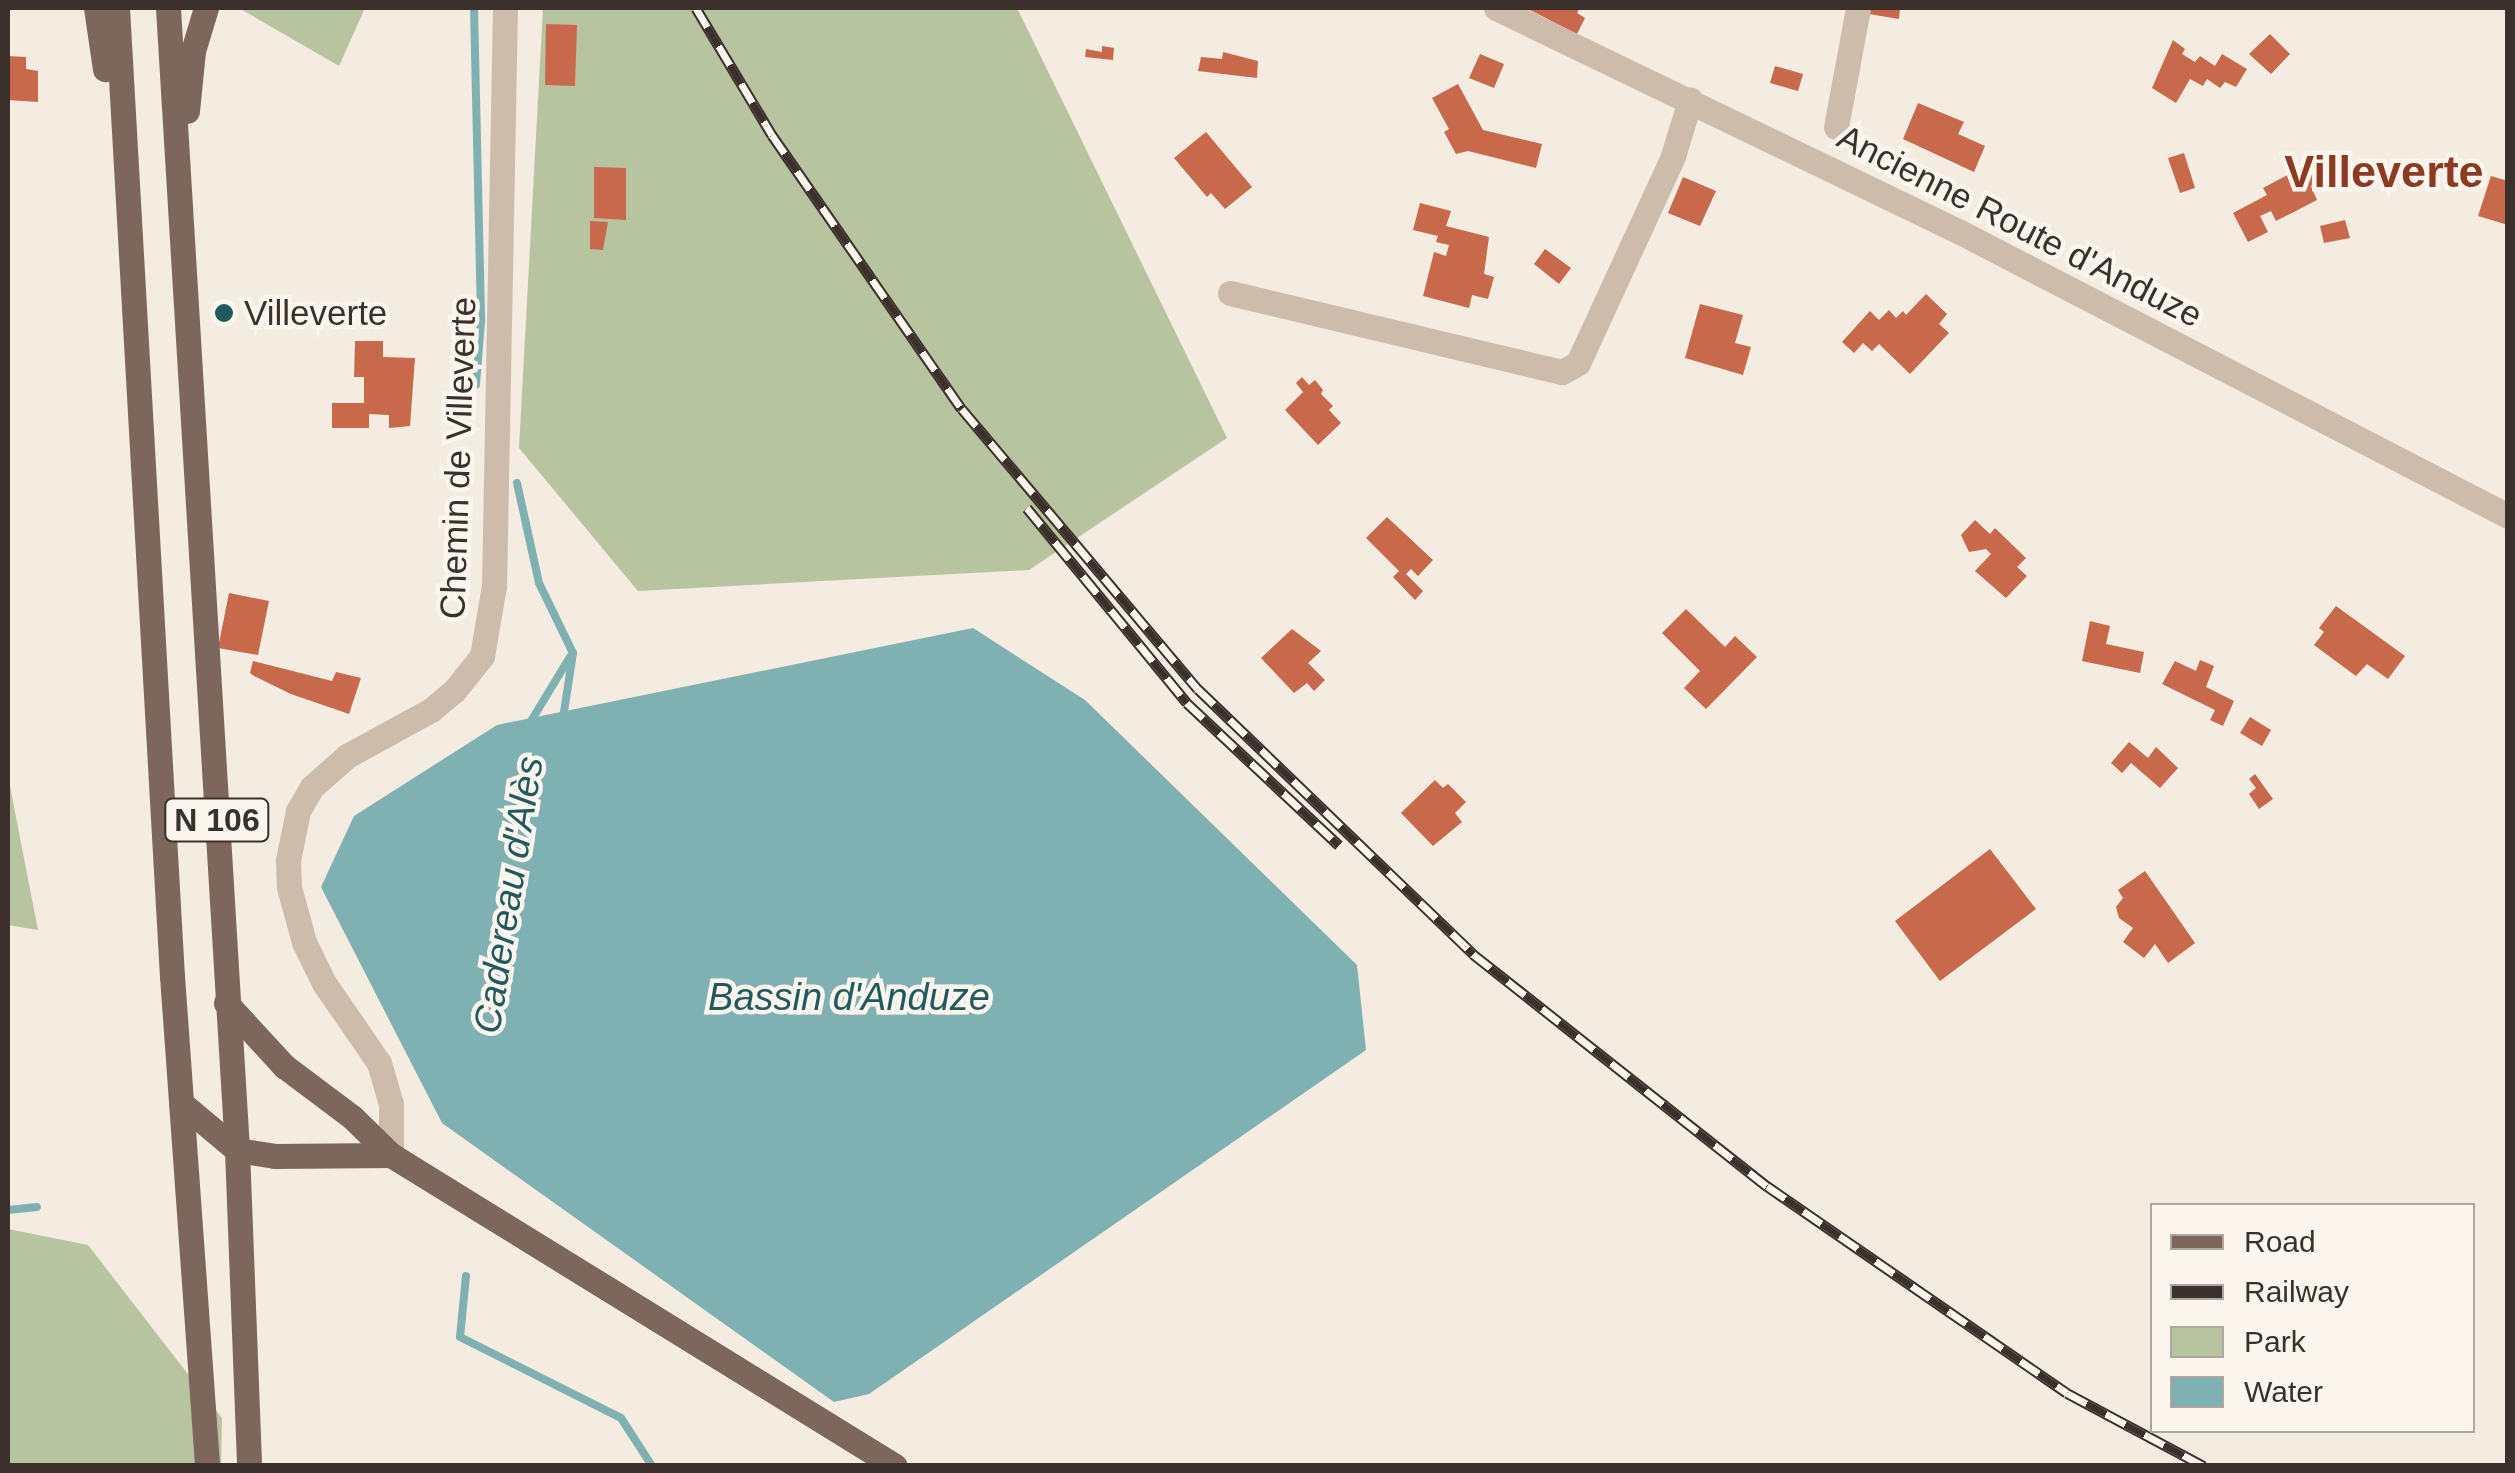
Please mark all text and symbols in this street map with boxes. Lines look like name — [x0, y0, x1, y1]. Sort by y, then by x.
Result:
street label: Ancienne Route d'Anduze — [1831, 116, 2209, 336]
district label: Villeverte — [2284, 145, 2484, 199]
place label: Villeverte — [244, 292, 387, 334]
street label: Chemin de Villeverte — [431, 296, 485, 620]
marker: Villeverte — [213, 302, 235, 324]
water label: Cadereau d'Alès — [465, 753, 553, 1037]
road number: N 106 — [162, 793, 272, 847]
water label: Bassin d'Anduze — [708, 975, 990, 1021]
legend — [2150, 1203, 2475, 1433]
text: Road — [2244, 1225, 2316, 1258]
text: Railway — [2244, 1275, 2349, 1308]
text: Park — [2244, 1325, 2306, 1358]
text: Water — [2244, 1375, 2323, 1408]

